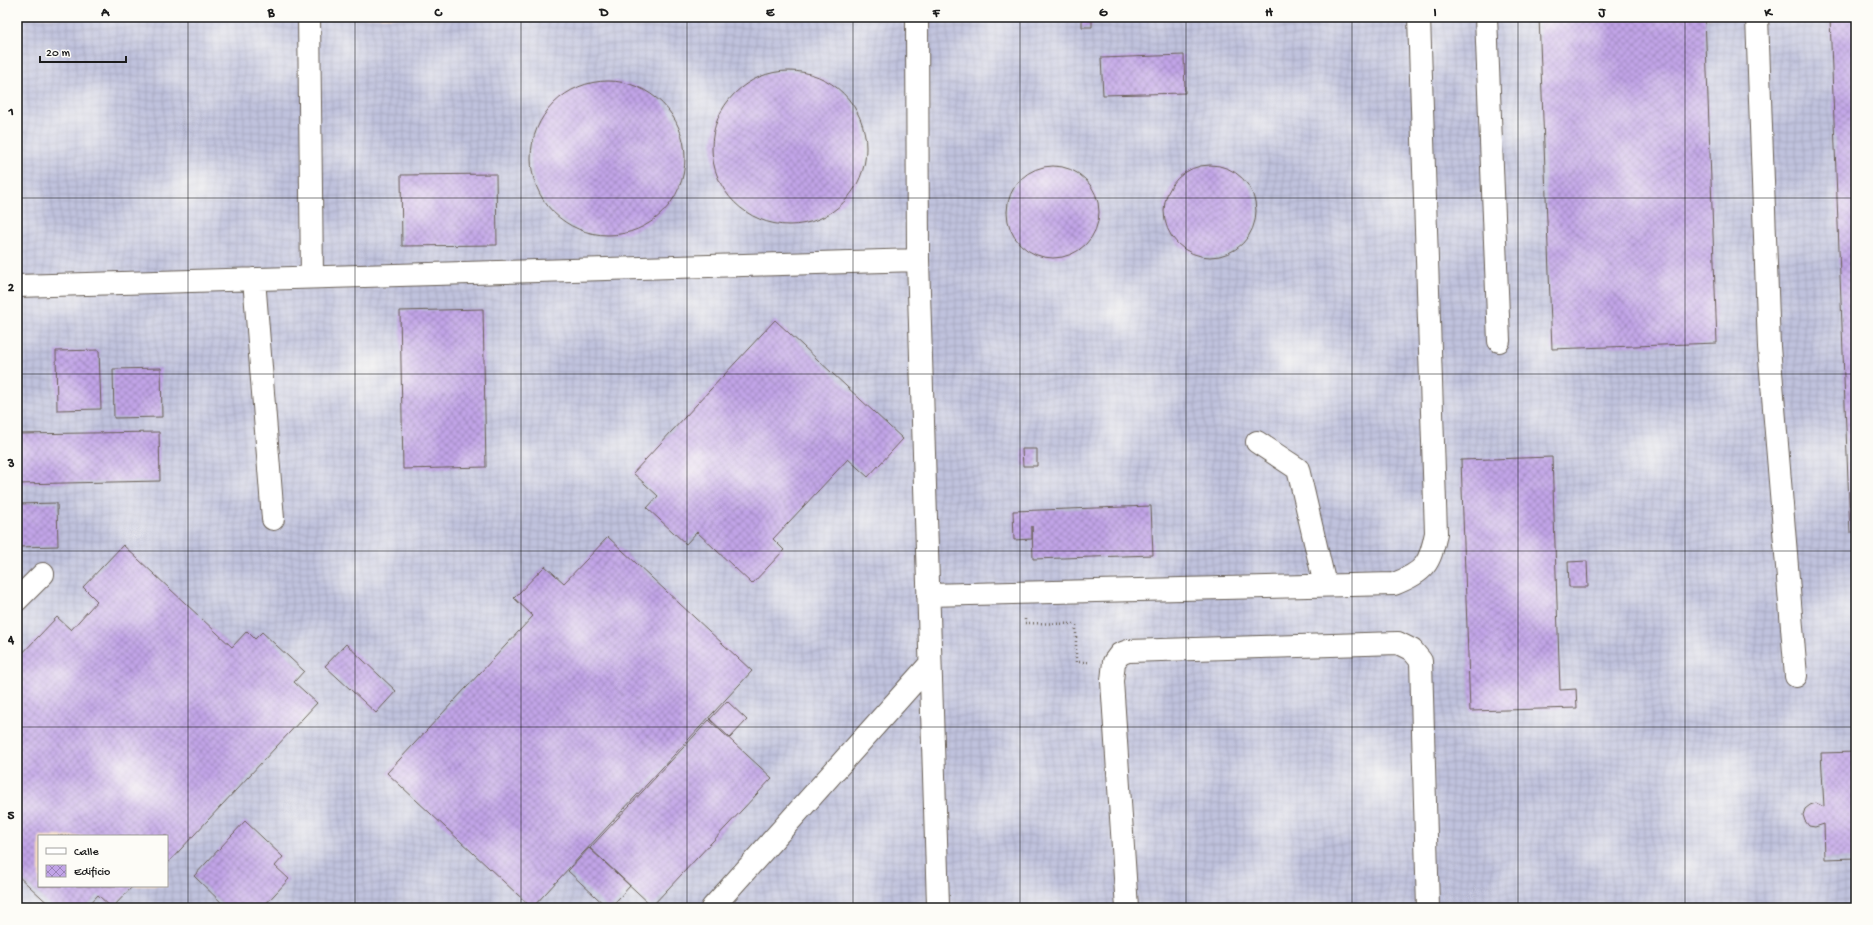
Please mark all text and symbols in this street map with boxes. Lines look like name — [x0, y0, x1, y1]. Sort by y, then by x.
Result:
text: A — [100, 6, 110, 21]
text: B — [267, 6, 276, 21]
text: C — [433, 6, 443, 21]
text: D — [599, 6, 609, 21]
text: E — [766, 6, 775, 21]
text: F — [932, 6, 941, 21]
text: G — [1099, 6, 1108, 21]
text: H — [1265, 6, 1273, 21]
text: I — [1433, 6, 1437, 21]
text: J — [1598, 6, 1607, 21]
text: K — [1763, 6, 1773, 21]
scale bar — [40, 38, 126, 64]
text: 20 m — [46, 47, 71, 61]
text: 1 — [7, 105, 14, 120]
text: 2 — [8, 281, 15, 296]
text: 3 — [7, 457, 15, 472]
text: 4 — [7, 633, 15, 648]
text: 5 — [8, 809, 15, 824]
legend — [38, 835, 168, 887]
text: Calle — [74, 846, 99, 860]
text: Edificio — [74, 866, 110, 880]

